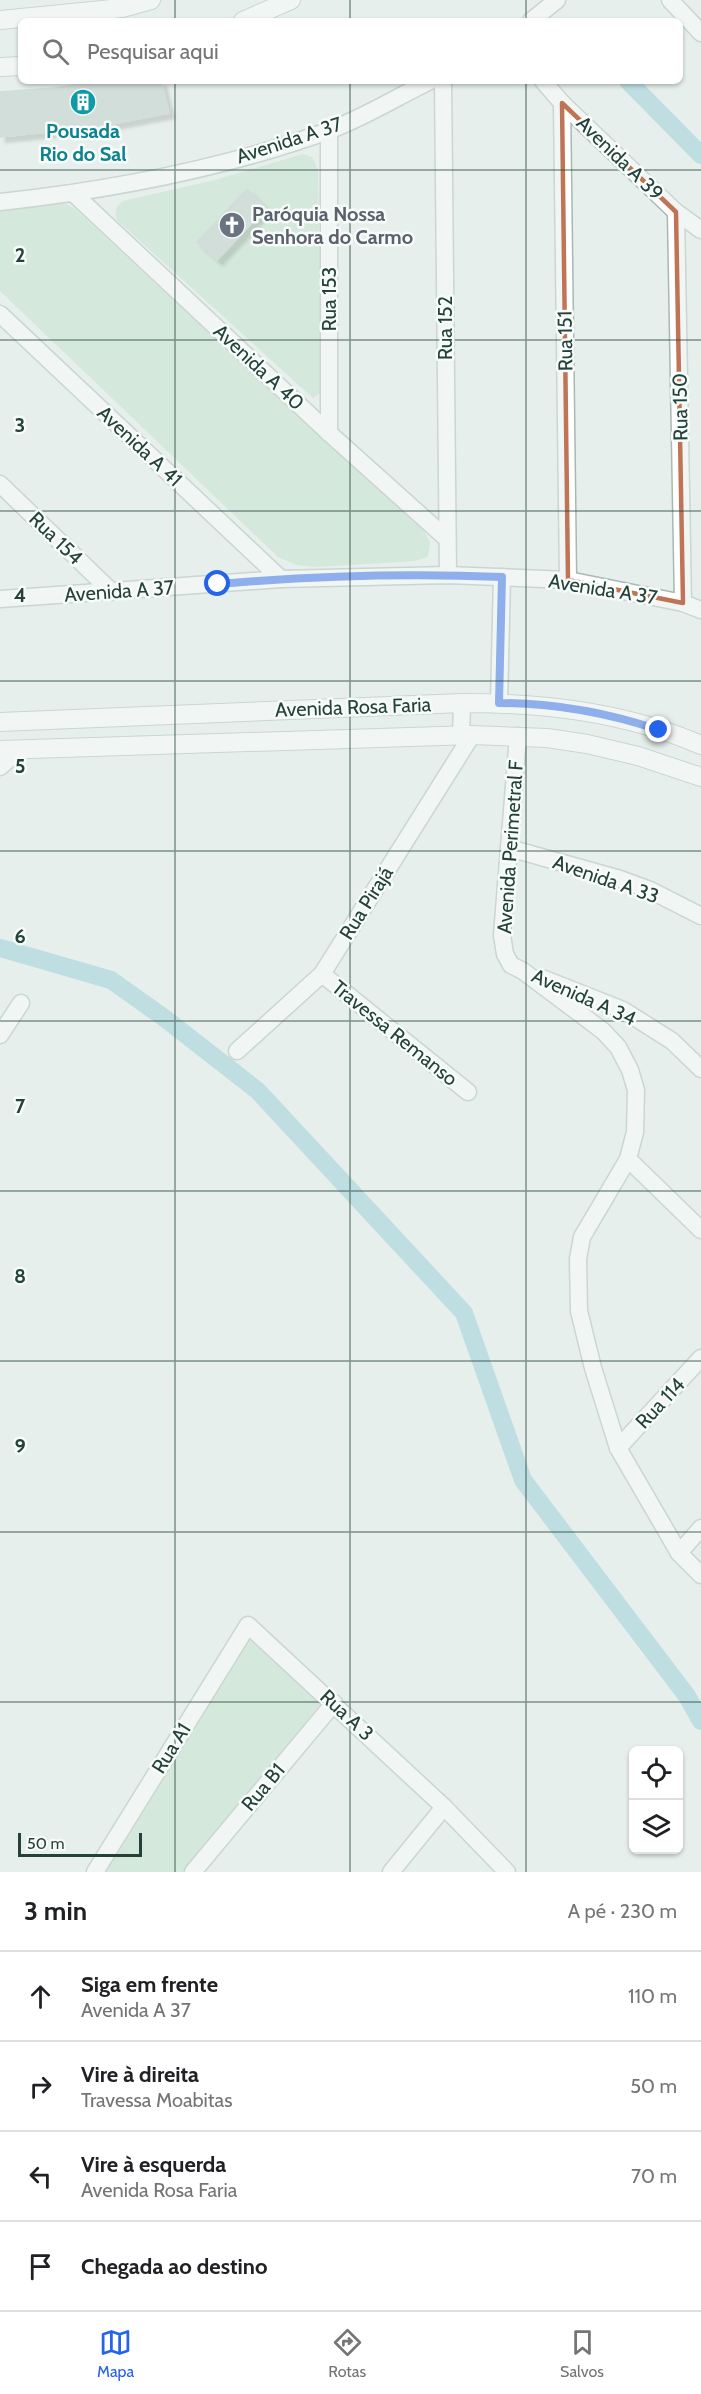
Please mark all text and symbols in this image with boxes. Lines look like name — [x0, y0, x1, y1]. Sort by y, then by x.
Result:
search box — [18, 18, 683, 84]
icon: search — [39, 35, 72, 68]
text: Pesquisar aqui — [87, 38, 219, 65]
building icon: Pousada Rio do Sal — [68, 87, 98, 117]
street label: Avenida A 39 — [572, 111, 668, 205]
street label: Avenida A 37 — [233, 112, 345, 168]
place label: Pousada Rio do Sal — [39, 119, 127, 166]
place label: Paróquia Nossa Senhora do Carmo — [252, 202, 413, 249]
church icon: Paróquia Nossa Senhora do Carmo — [217, 210, 247, 240]
text: 2 — [15, 243, 25, 267]
street label: Rua 153 — [317, 267, 341, 331]
street label: Rua 152 — [433, 296, 457, 360]
street label: Rua 151 — [552, 311, 578, 371]
street label: Avenida A 40 — [209, 319, 309, 415]
street label: Rua 150 — [667, 373, 693, 441]
street label: Avenida A 41 — [93, 401, 187, 491]
text: 3 — [15, 413, 25, 437]
street label: Rua 154 — [24, 507, 88, 570]
street label: Avenida A 37 — [547, 569, 659, 609]
route start — [204, 570, 230, 596]
street label: Avenida A 37 — [63, 575, 175, 607]
text: 4 — [14, 583, 26, 607]
street label: Avenida Rosa Faria — [274, 692, 432, 722]
route end — [645, 716, 671, 742]
text: 5 — [15, 754, 25, 778]
street label: Avenida Perimetral F — [492, 759, 528, 935]
street label: Avenida A 33 — [550, 850, 662, 908]
street label: Rua Pirajá — [334, 862, 398, 944]
text: 6 — [14, 924, 26, 948]
street label: Avenida A 34 — [528, 963, 640, 1031]
street label: Travessa Remanso — [327, 975, 463, 1091]
text: 7 — [15, 1094, 26, 1118]
text: 8 — [14, 1264, 26, 1288]
street label: Rua 114 — [630, 1372, 690, 1433]
text: 9 — [14, 1434, 26, 1458]
street label: Rua A 3 — [315, 1684, 379, 1746]
street label: Rua A1 — [146, 1718, 196, 1778]
map controls — [629, 1746, 683, 1854]
button: locate — [629, 1746, 683, 1800]
street label: Rua B1 — [236, 1758, 290, 1816]
button: layers — [629, 1800, 683, 1854]
scale bar — [18, 1830, 142, 1858]
text: 50 m — [27, 1834, 64, 1853]
text: 3 min — [24, 1895, 87, 1927]
text: A pé · 230 m — [568, 1899, 677, 1923]
text: Siga em frente — [81, 1971, 218, 1998]
icon: ahead — [24, 1980, 57, 2013]
text: 110 m — [628, 1984, 677, 2008]
text: Avenida A 37 — [81, 1998, 191, 2022]
text: Vire à direita — [81, 2061, 199, 2088]
icon: right — [24, 2070, 57, 2103]
text: 50 m — [630, 2074, 677, 2098]
text: Travessa Moabitas — [81, 2088, 232, 2112]
text: Vire à esquerda — [81, 2151, 226, 2178]
icon: left — [24, 2160, 57, 2193]
text: 70 m — [631, 2164, 677, 2188]
text: Avenida Rosa Faria — [81, 2178, 237, 2202]
icon: arrive — [24, 2250, 57, 2283]
text: Chegada ao destino — [81, 2253, 267, 2280]
tab: Mapa — [97, 2326, 134, 2381]
tab: Rotas — [328, 2326, 366, 2381]
tab: Salvos — [560, 2326, 604, 2381]

